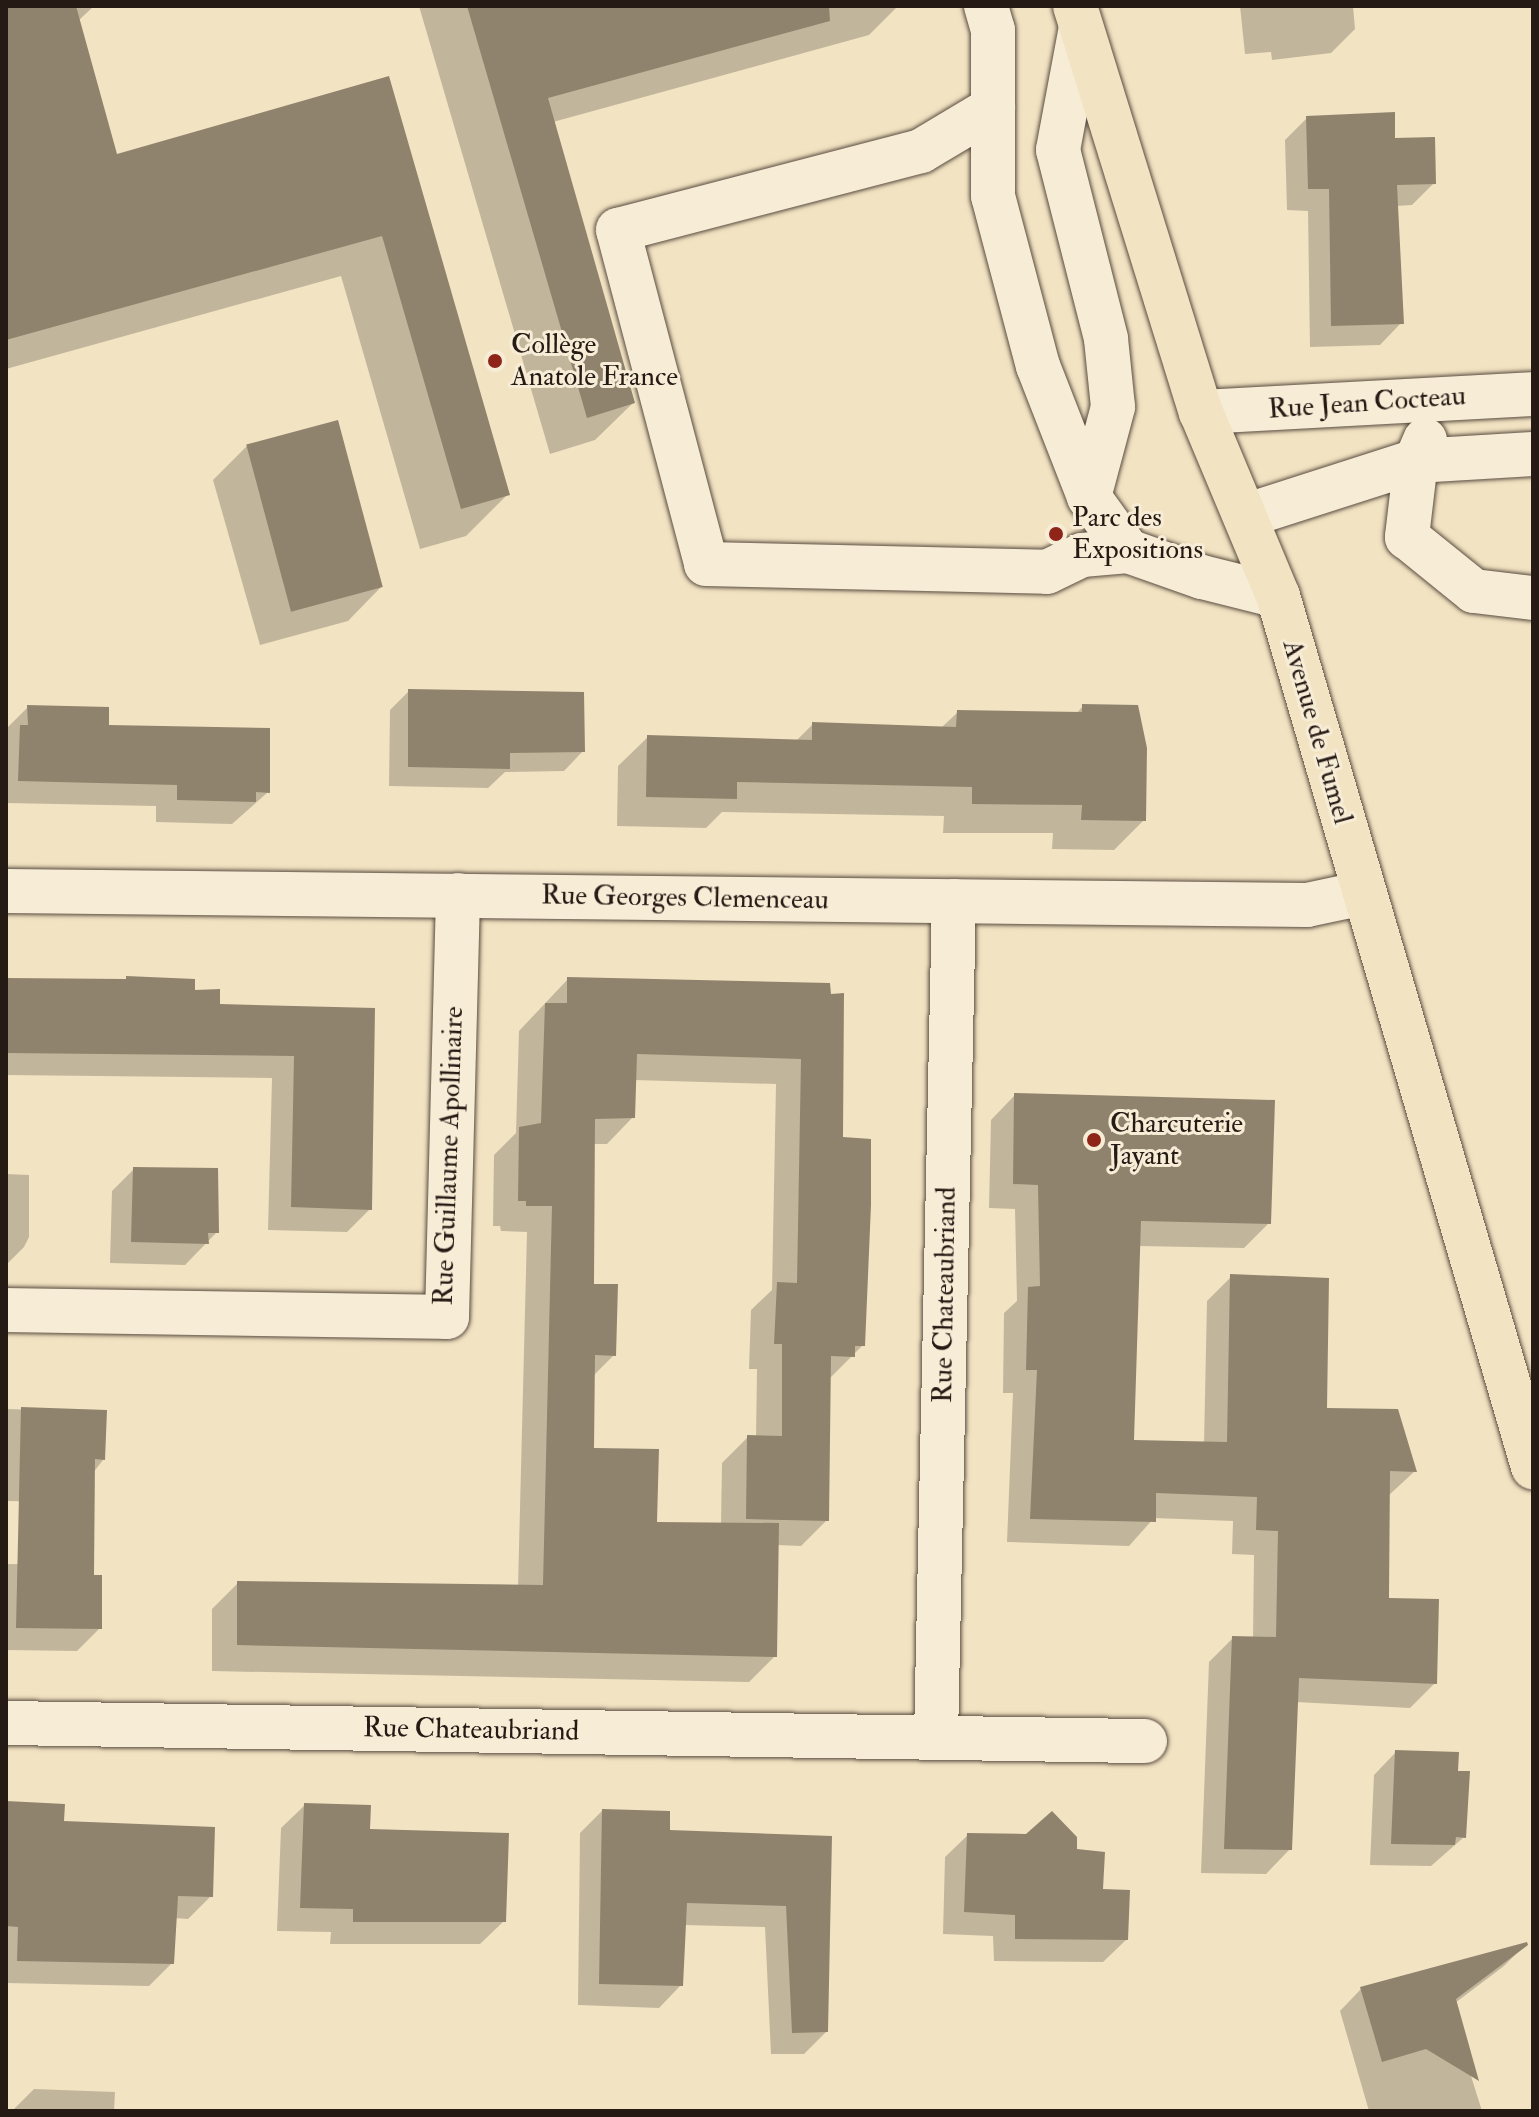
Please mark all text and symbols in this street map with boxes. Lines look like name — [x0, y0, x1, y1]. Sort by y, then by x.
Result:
place label: Collège Anatole France — [511, 328, 678, 394]
marker: Collège Anatole France — [486, 352, 504, 370]
street label: Rue Jean Cocteau — [1267, 379, 1467, 427]
place label: Parc des Expositions — [1072, 501, 1203, 567]
marker: Parc des Expositions — [1047, 525, 1065, 543]
street label: Avenue de Fumel — [1275, 636, 1359, 828]
street label: Rue Georges Clemenceau — [541, 879, 829, 917]
street label: Rue Guillaume Apollinaire — [427, 1006, 471, 1306]
place label: Charcuterie Jayant — [1110, 1107, 1243, 1173]
marker: Charcuterie Jayant — [1085, 1131, 1103, 1149]
street label: Rue Chateaubriand — [926, 1187, 964, 1403]
street label: Rue Chateaubriand — [363, 1711, 579, 1749]

